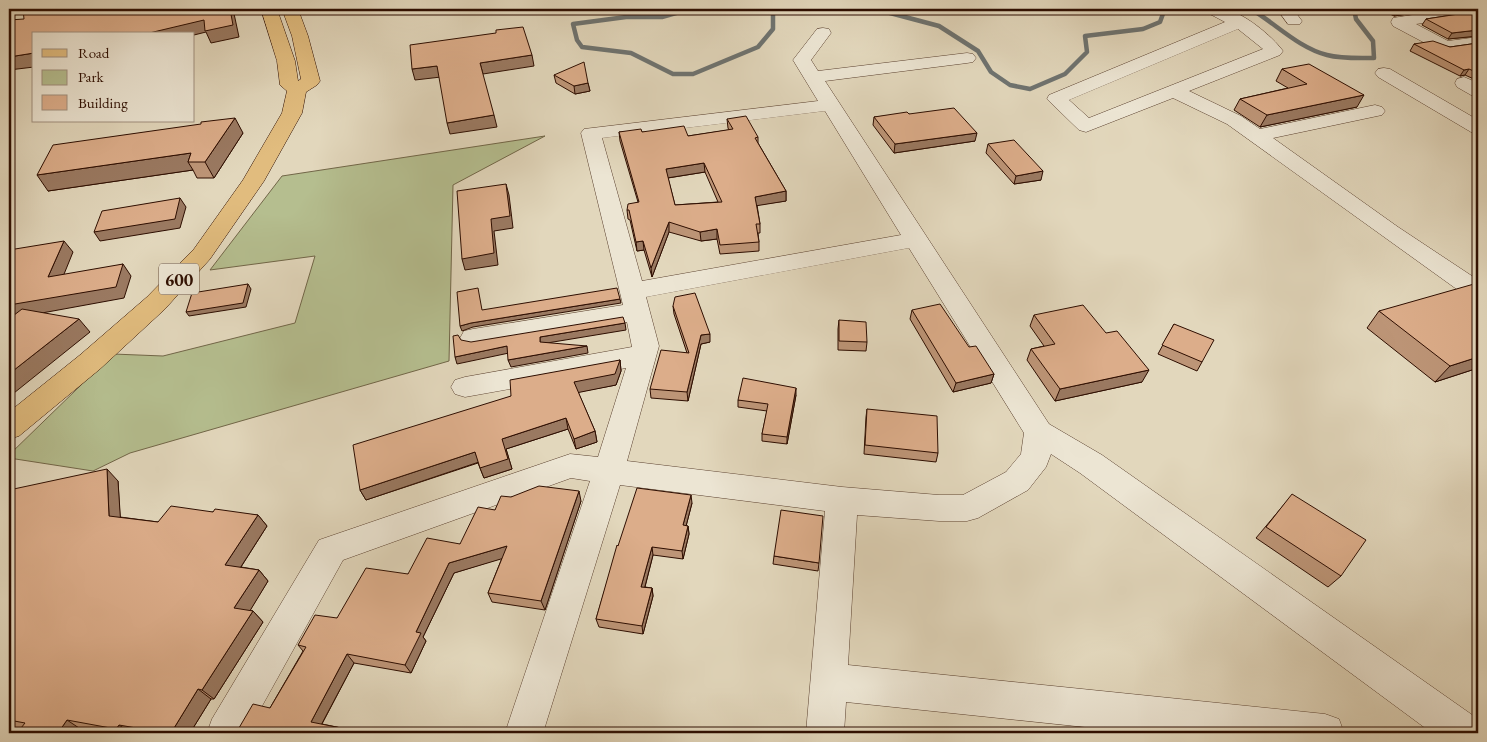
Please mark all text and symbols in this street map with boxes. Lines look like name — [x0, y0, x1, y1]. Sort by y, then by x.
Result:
legend — [32, 32, 195, 122]
text: Road — [78, 43, 110, 62]
text: Park — [78, 67, 105, 86]
text: Building — [78, 93, 128, 112]
road number: 600 — [159, 264, 199, 294]

